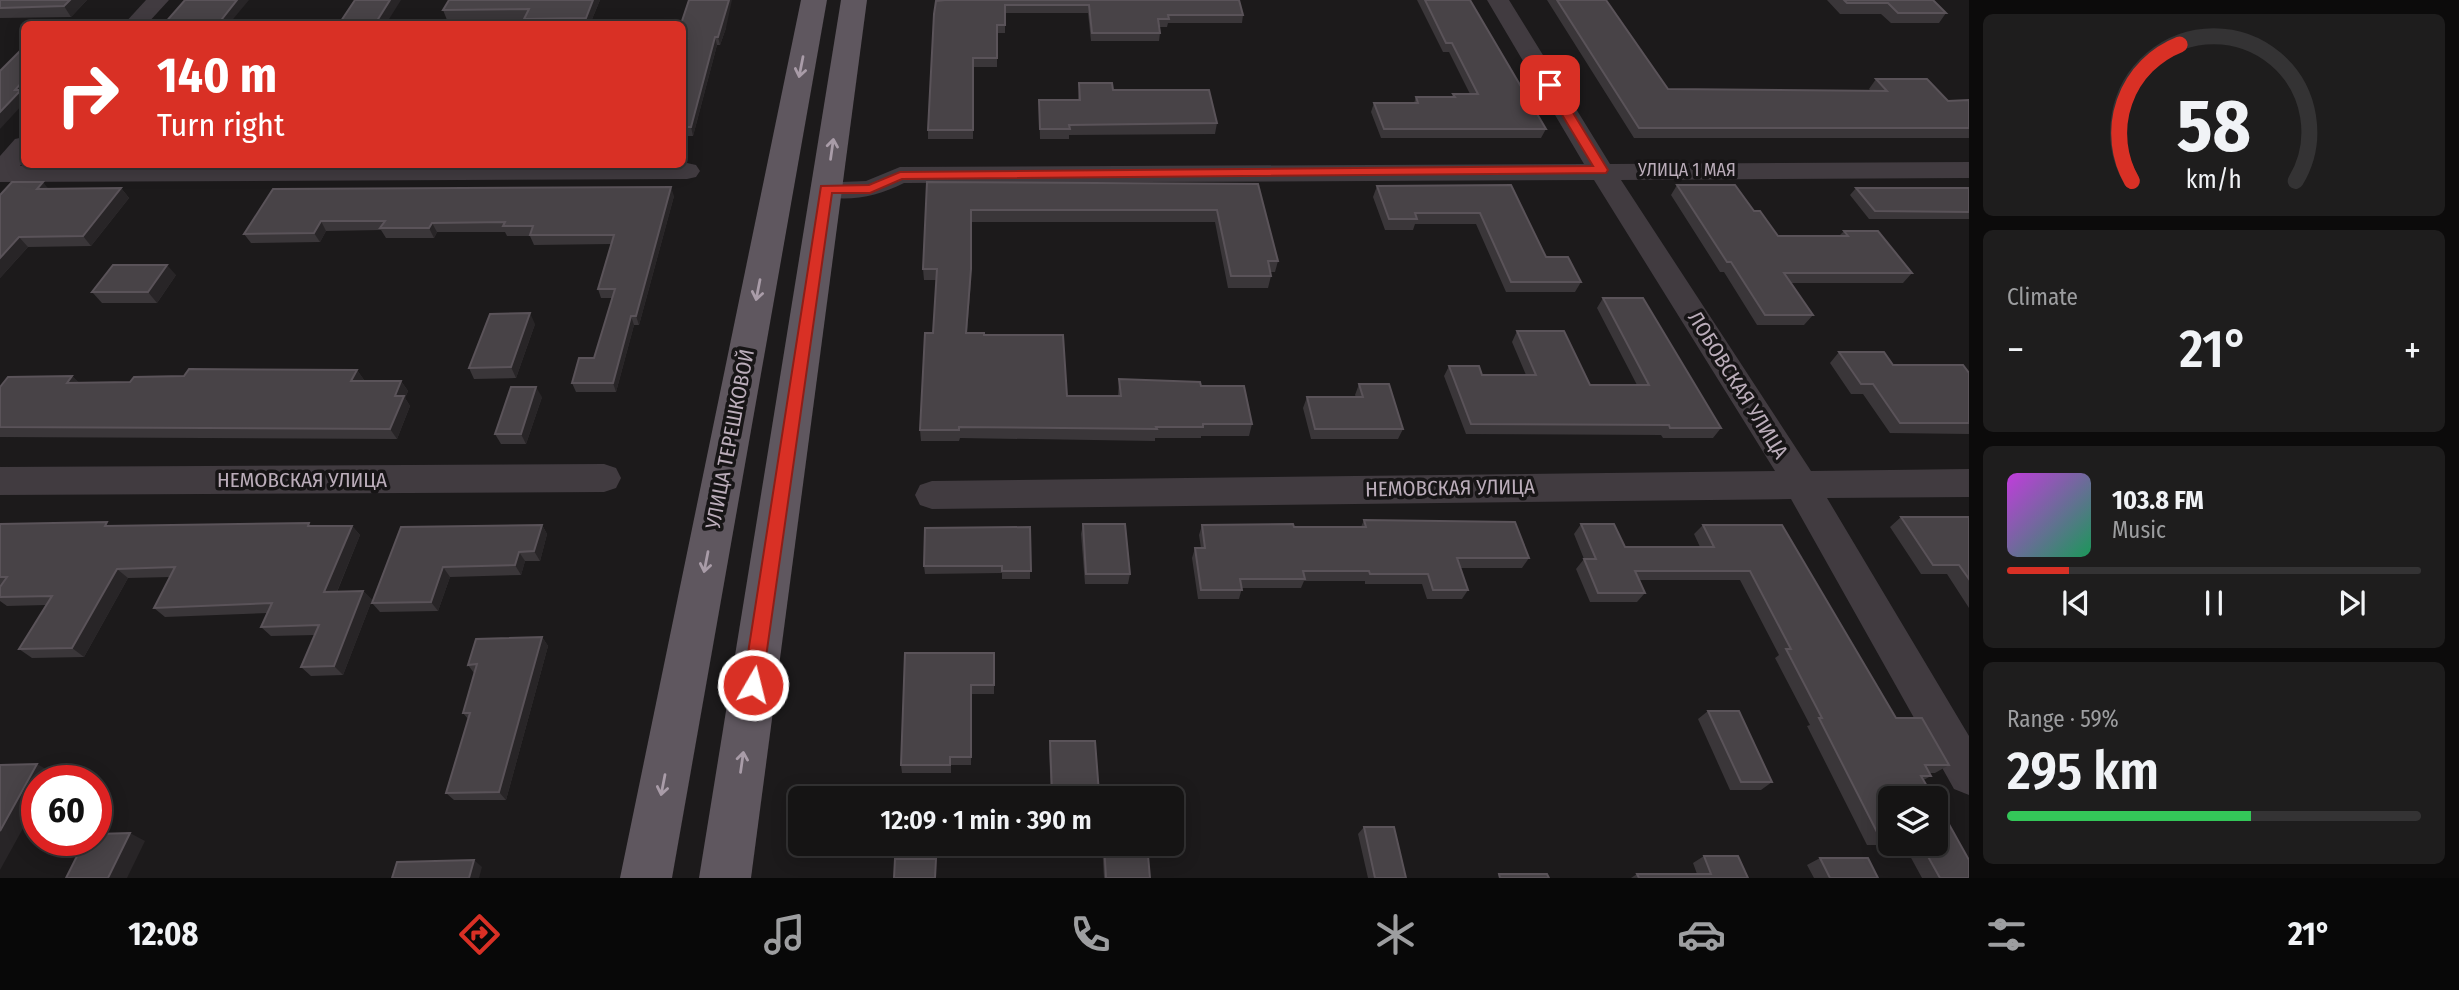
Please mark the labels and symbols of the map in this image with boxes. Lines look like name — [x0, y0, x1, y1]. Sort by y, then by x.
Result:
one-way arrow — [794, 55, 807, 78]
pin — [1520, 55, 1580, 115]
one-way arrow — [826, 138, 839, 161]
street label: УЛИЦА 1 МАЯ — [1637, 159, 1736, 181]
one-way arrow — [751, 278, 765, 301]
street label: ЛОБОВСКАЯ УЛИЦА — [1682, 306, 1794, 464]
street label: УЛИЦА ТЕРЕШКОВОЙ — [700, 347, 760, 532]
street label: НЕМОВСКАЯ УЛИЦА — [217, 467, 387, 493]
street label: НЕМОВСКАЯ УЛИЦА — [1365, 474, 1535, 502]
one-way arrow — [699, 550, 712, 573]
position arrow — [716, 648, 790, 722]
one-way arrow — [735, 751, 748, 774]
speed limit sign: 60 — [21, 765, 112, 856]
one-way arrow — [656, 773, 670, 796]

